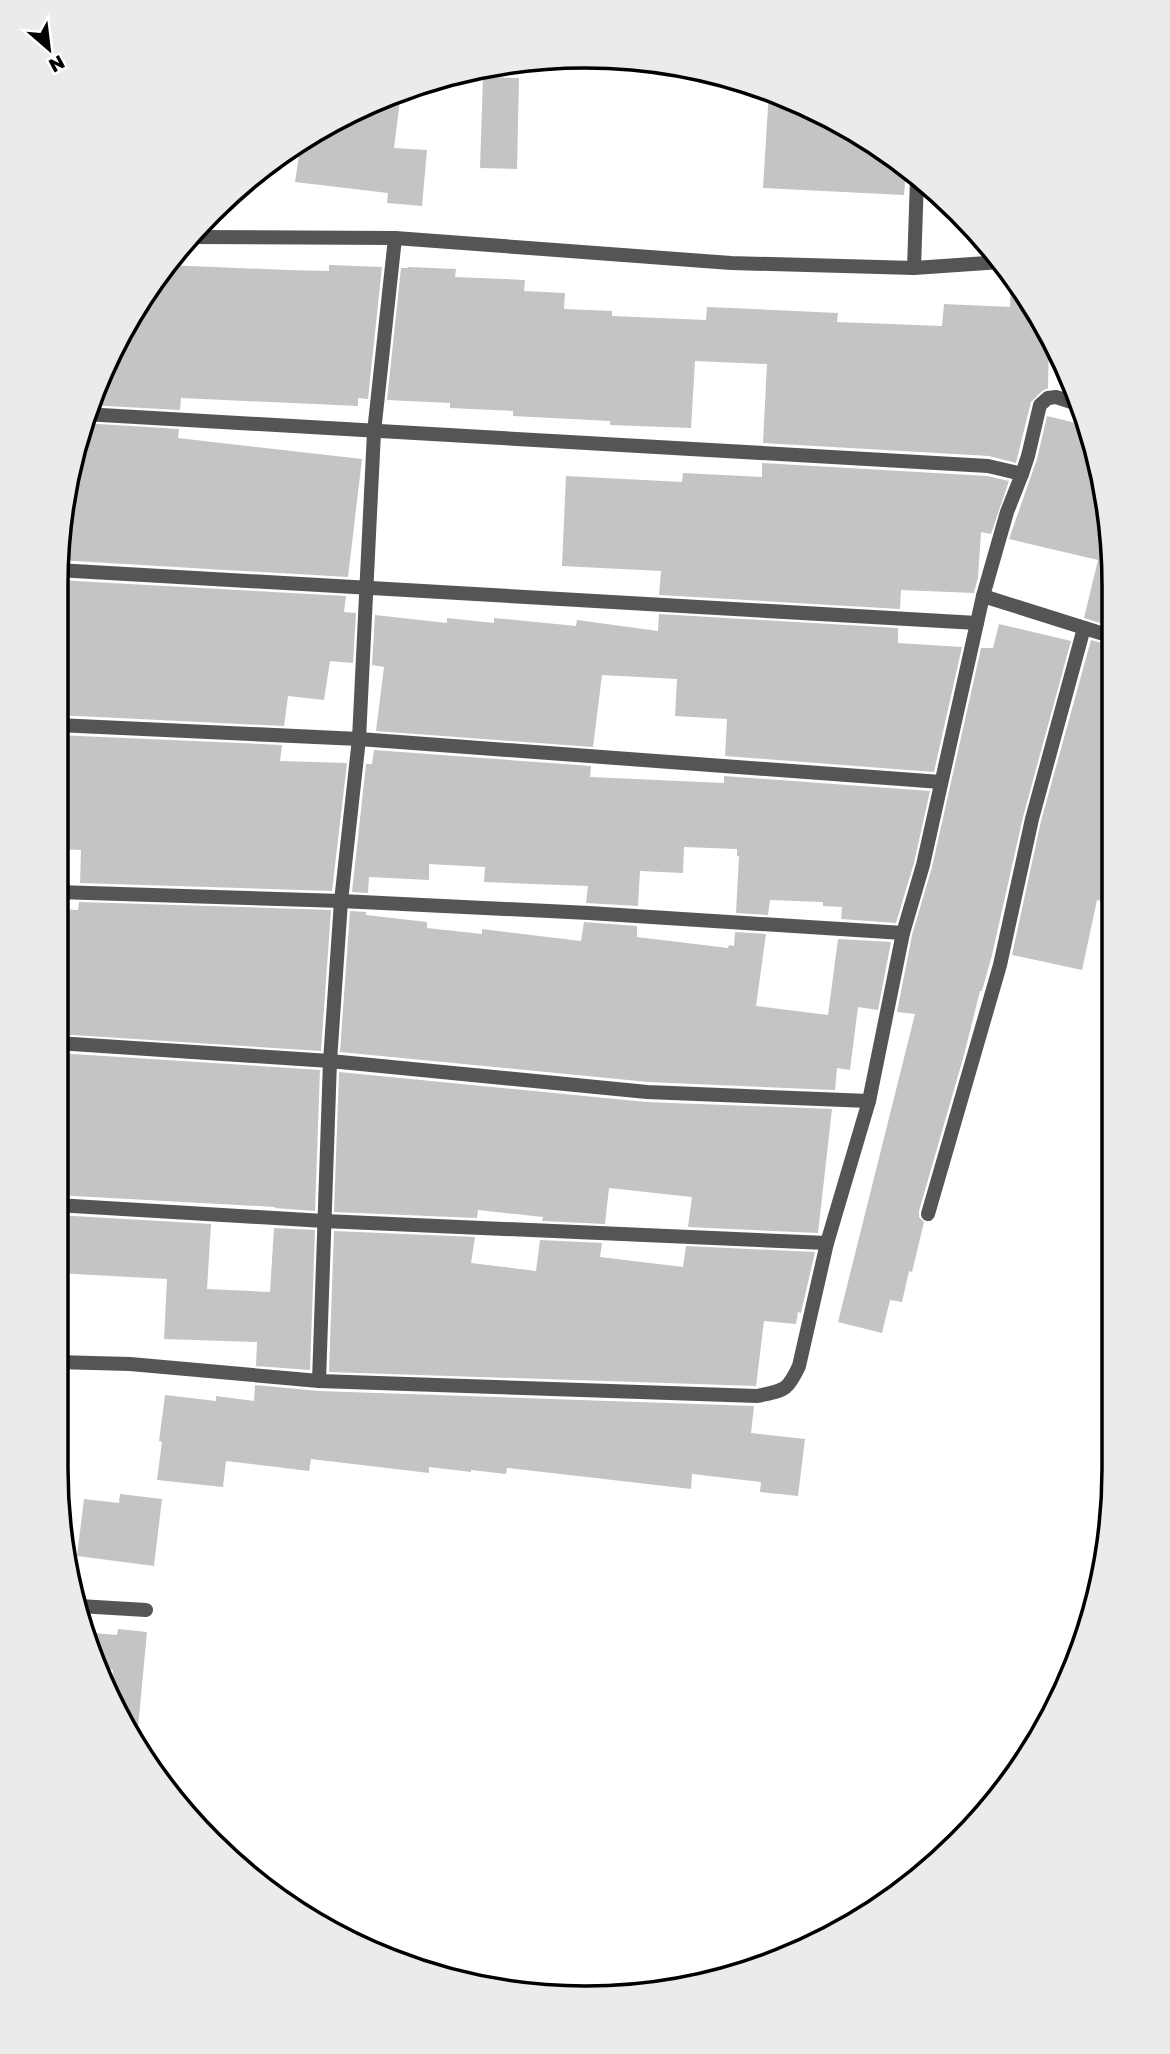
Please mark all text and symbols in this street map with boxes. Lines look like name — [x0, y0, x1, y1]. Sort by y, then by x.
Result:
north arrow — [14, 14, 84, 84]
text: N — [45, 51, 69, 78]

